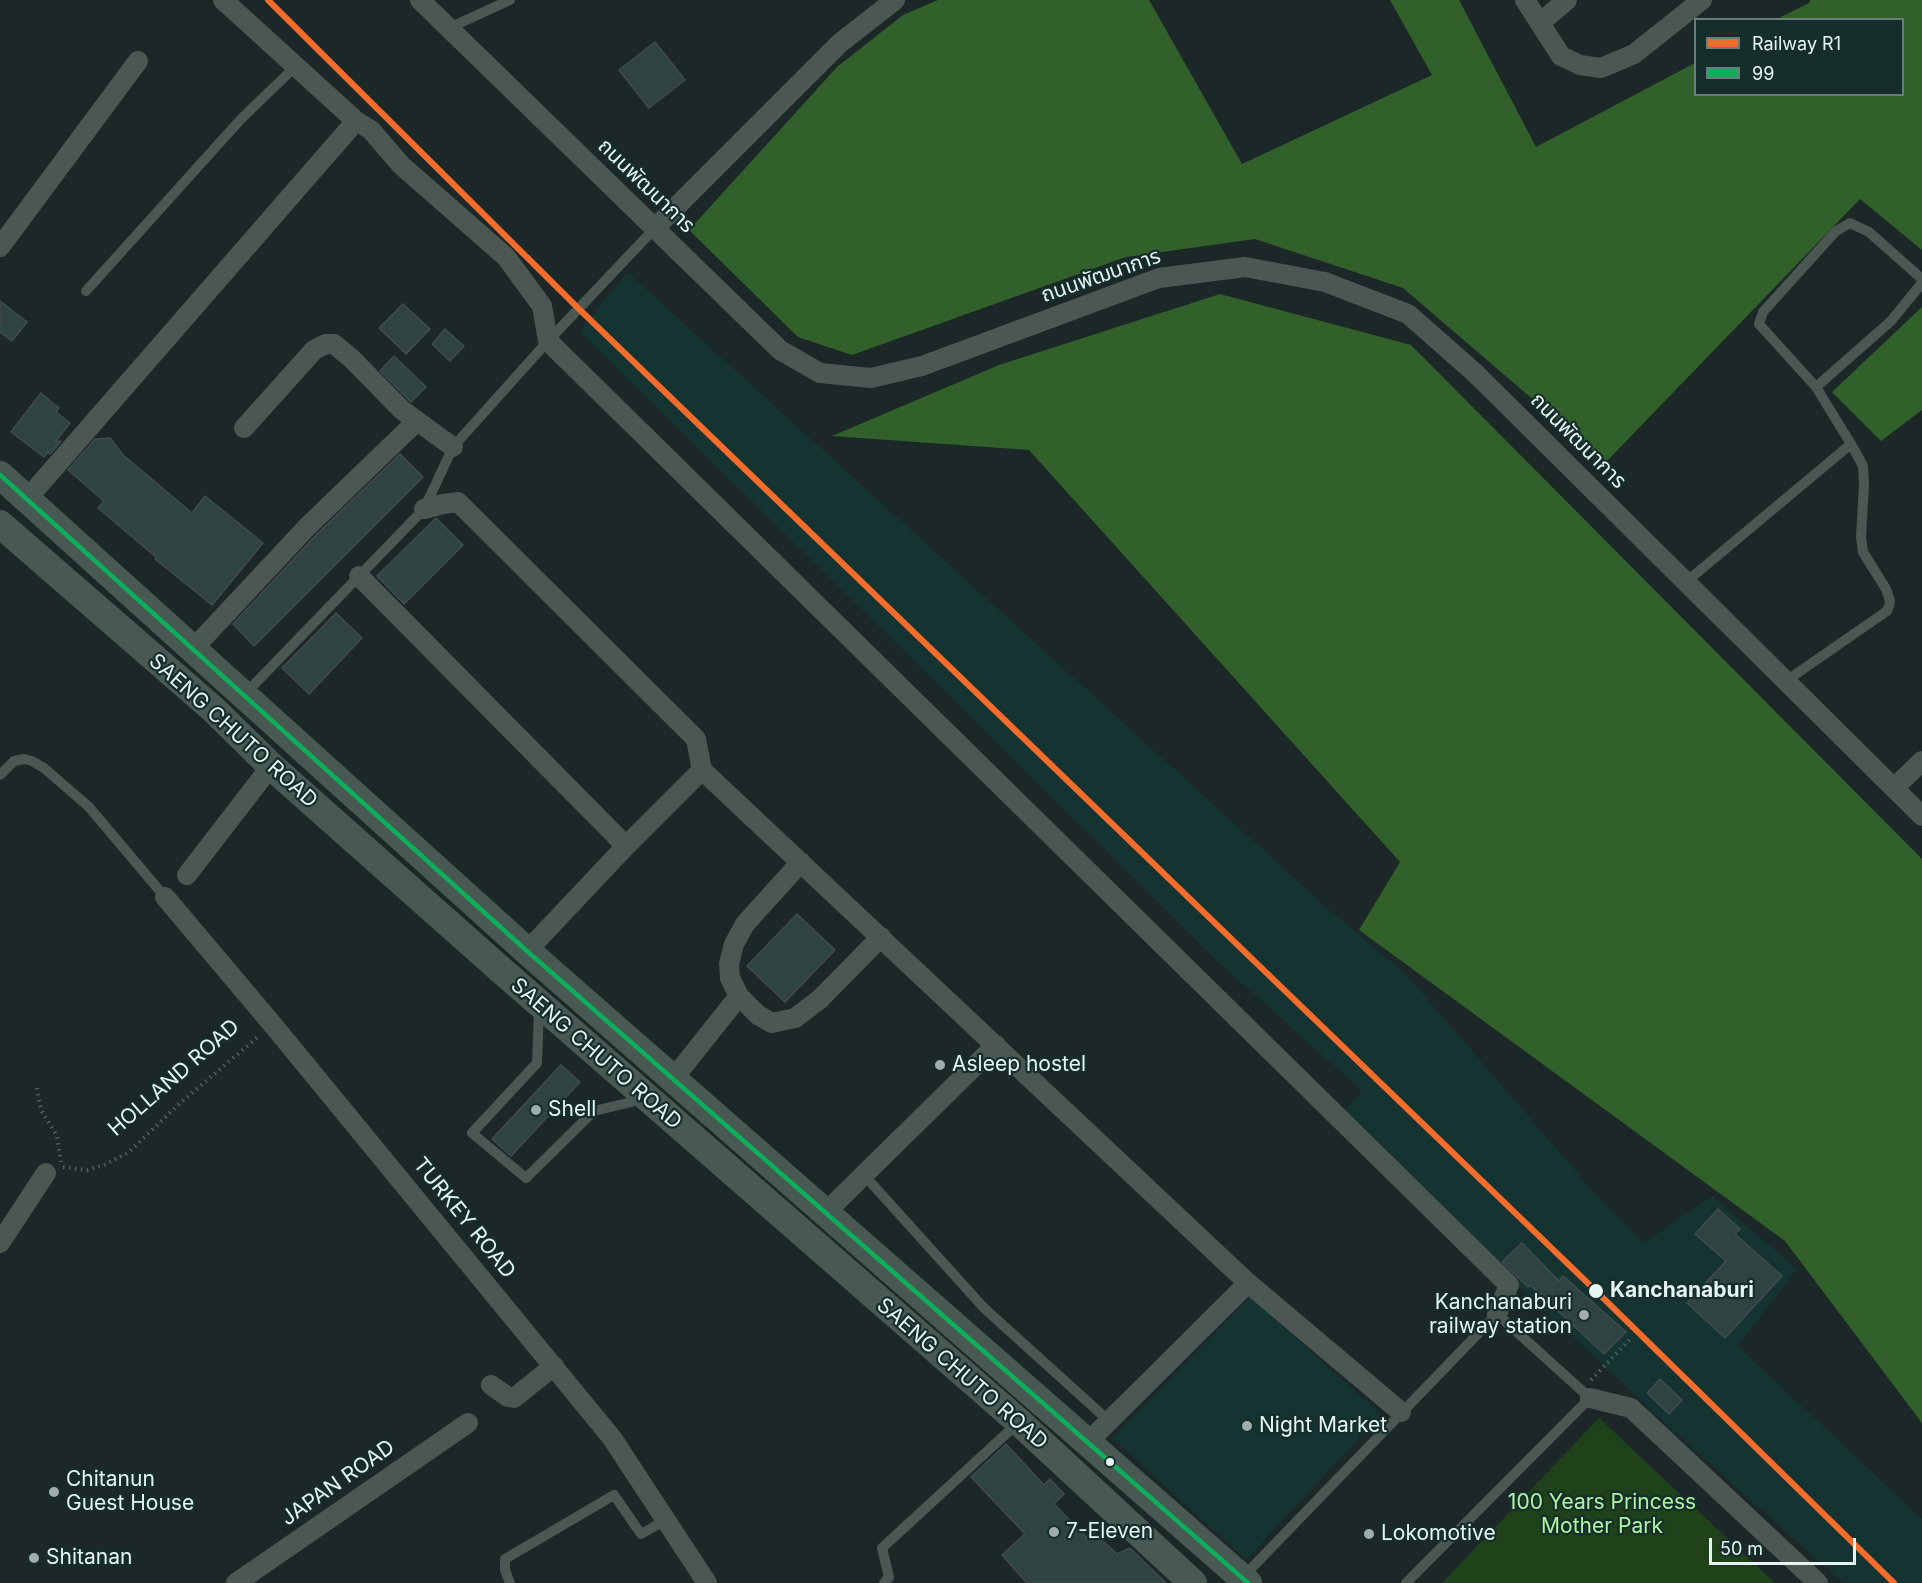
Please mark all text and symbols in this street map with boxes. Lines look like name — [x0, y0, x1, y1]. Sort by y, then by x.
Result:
legend — [1694, 18, 1904, 96]
text: Railway R1 — [1752, 33, 1841, 54]
text: 99 — [1752, 63, 1774, 84]
street label: ถนนพัฒนาการ — [592, 134, 700, 238]
street label: ถนนพัฒนาการ — [1038, 244, 1164, 308]
street label: ถนนพัฒนาการ — [1525, 388, 1631, 494]
street label: SAENG CHUTO ROAD — [144, 649, 322, 813]
street label: SAENG CHUTO ROAD — [505, 973, 687, 1135]
street label: HOLLAND ROAD — [103, 1014, 245, 1142]
place label: Asleep hostel — [952, 1052, 1086, 1078]
marker: Asleep hostel — [933, 1058, 947, 1072]
place label: Shell — [548, 1097, 596, 1123]
marker: Shell — [529, 1103, 543, 1117]
street label: TURKEY ROAD — [408, 1153, 520, 1283]
place label: Kanchanaburi — [1610, 1278, 1754, 1304]
marker: Kanchanaburi — [1587, 1282, 1605, 1300]
place label: Kanchanaburi railway station — [1429, 1290, 1572, 1340]
street label: SAENG CHUTO ROAD — [871, 1293, 1053, 1455]
marker: Kanchanaburi railway station — [1577, 1308, 1591, 1322]
place label: Night Market — [1259, 1413, 1387, 1439]
marker: Night Market — [1240, 1419, 1254, 1433]
street label: JAPAN ROAD — [276, 1435, 400, 1531]
unlabelled marker — [1104, 1456, 1116, 1468]
place label: Chitanun Guest House — [66, 1467, 194, 1517]
marker: Chitanun Guest House — [47, 1485, 61, 1499]
park label: 100 Years Princess Mother Park — [1508, 1490, 1696, 1540]
place label: 7-Eleven — [1066, 1519, 1153, 1545]
place label: Lokomotive — [1381, 1521, 1496, 1547]
marker: 7-Eleven — [1047, 1525, 1061, 1539]
scale bar — [1712, 1526, 1859, 1564]
marker: Lokomotive — [1362, 1527, 1376, 1541]
text: 50 m — [1720, 1538, 1763, 1559]
place label: Shitanan — [46, 1545, 132, 1571]
marker: Shitanan — [27, 1551, 41, 1565]

